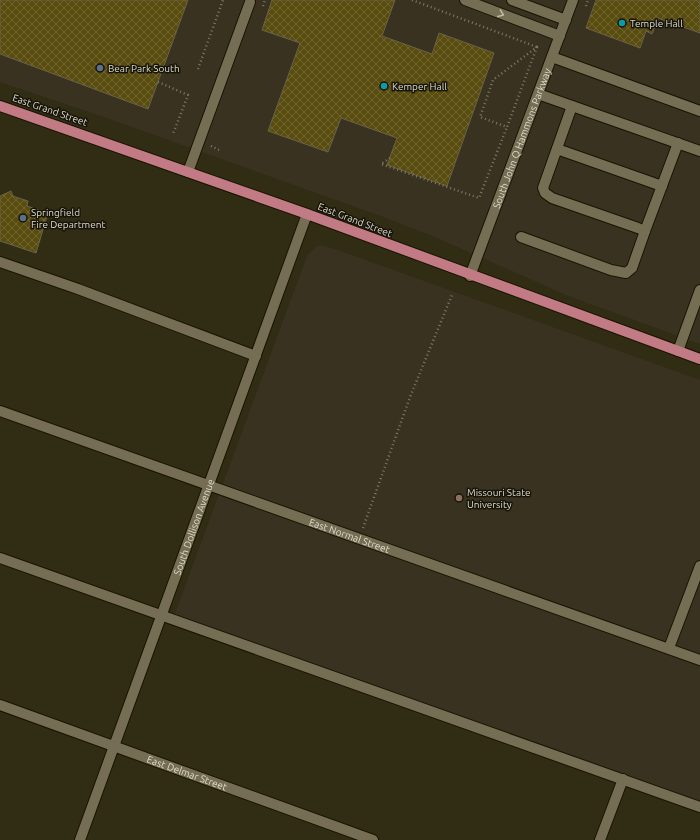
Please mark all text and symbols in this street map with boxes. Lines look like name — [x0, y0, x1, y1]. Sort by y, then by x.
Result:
one-way arrow — [497, 9, 504, 17]
marker: Temple Hall — [617, 18, 627, 28]
place label: Temple Hall — [630, 18, 683, 29]
marker: Bear Park South — [95, 63, 105, 73]
place label: Bear Park South — [108, 63, 180, 74]
street label: South John Q Hammons Parkway — [490, 67, 553, 210]
marker: Kemper Hall — [379, 81, 389, 91]
place label: Kemper Hall — [392, 81, 447, 92]
street label: East Grand Street — [11, 92, 89, 128]
street label: East Grand Street — [316, 201, 394, 239]
place label: Springfield Fire Department — [31, 207, 105, 230]
marker: Springfield Fire Department — [18, 213, 28, 223]
street label: South Dollison Avenue — [171, 477, 216, 576]
place label: Missouri State University — [467, 487, 531, 510]
marker: Missouri State University — [454, 493, 464, 503]
street label: East Normal Street — [308, 516, 391, 555]
street label: East Delmar Street — [146, 753, 229, 792]

